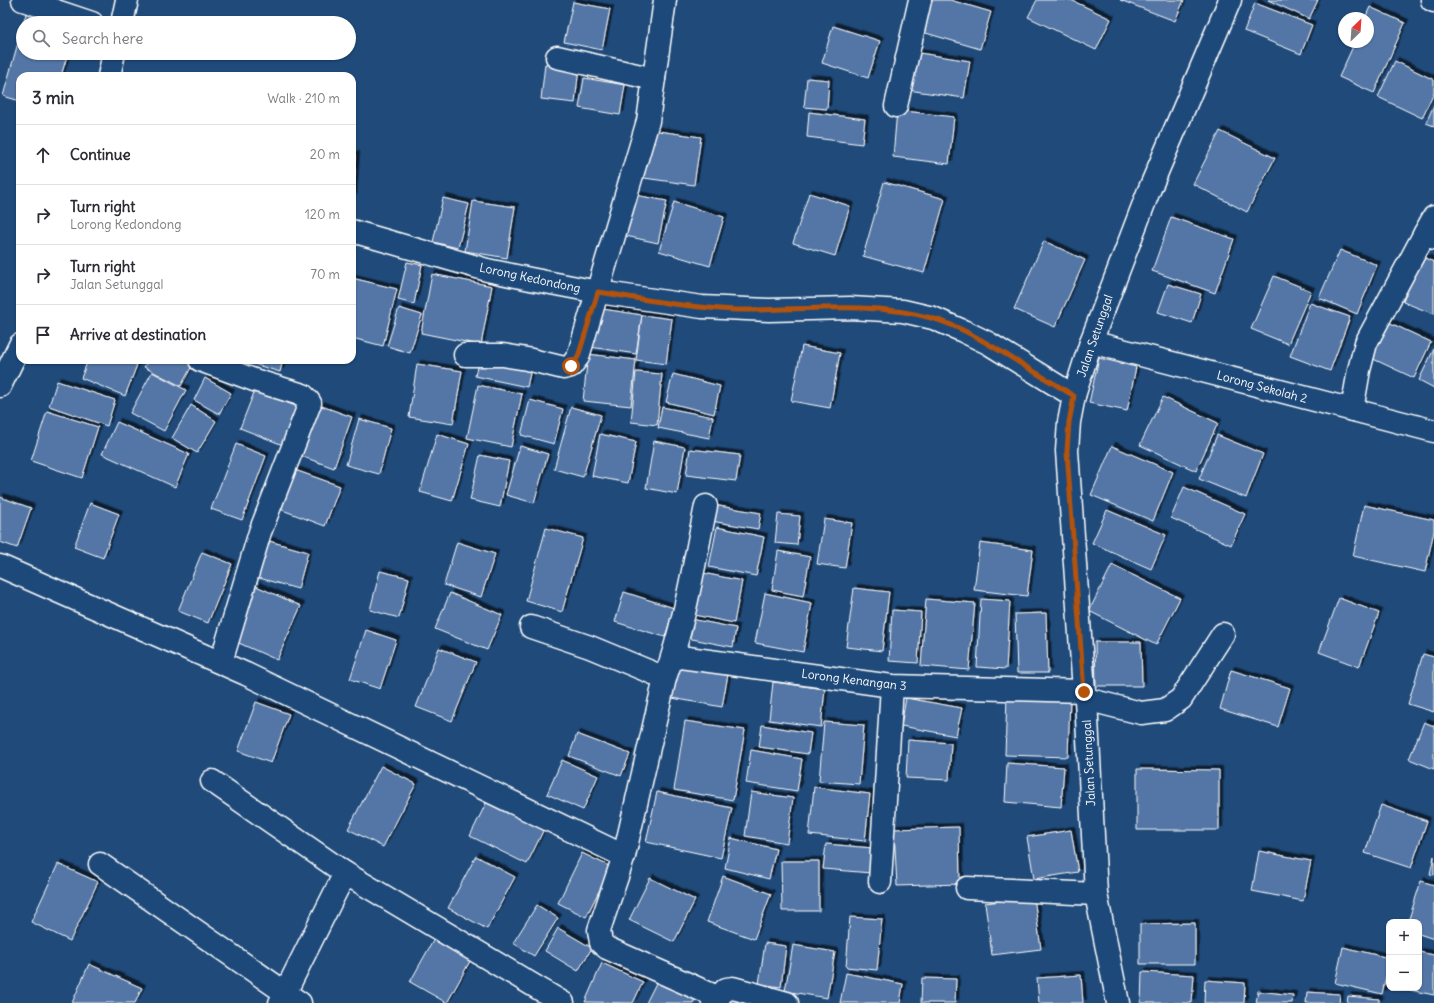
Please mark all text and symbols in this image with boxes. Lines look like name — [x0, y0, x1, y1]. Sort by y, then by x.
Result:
north arrow — [1338, 12, 1374, 48]
search box — [16, 16, 356, 60]
icon: search — [30, 27, 52, 49]
text: Search here — [62, 29, 143, 48]
text: 3 min — [32, 87, 74, 109]
text: Walk · 210 m — [267, 90, 340, 107]
icon: ahead — [32, 144, 54, 166]
text: Continue — [70, 145, 131, 164]
text: 20 m — [310, 146, 340, 163]
text: Turn right — [70, 197, 135, 216]
icon: right — [32, 204, 54, 226]
text: 120 m — [305, 206, 340, 223]
text: Lorong Kedondong — [70, 216, 182, 233]
text: Turn right — [70, 257, 135, 276]
street label: Lorong Kedondong — [478, 259, 582, 296]
icon: right — [32, 264, 54, 286]
text: 70 m — [311, 266, 340, 283]
text: Jalan Setunggal — [70, 276, 164, 293]
street label: Jalan Setunggal — [1073, 293, 1116, 379]
icon: arrive — [32, 324, 54, 346]
text: Arrive at destination — [70, 325, 206, 344]
route start — [562, 357, 580, 375]
street label: Lorong Sekolah 2 — [1215, 367, 1309, 406]
street label: Lorong Kenangan 3 — [801, 666, 908, 693]
route end — [1075, 683, 1093, 701]
street label: Jalan Setunggal — [1079, 720, 1098, 807]
map controls — [1386, 919, 1422, 991]
button: + — [1386, 919, 1422, 955]
button: − — [1386, 955, 1422, 991]

